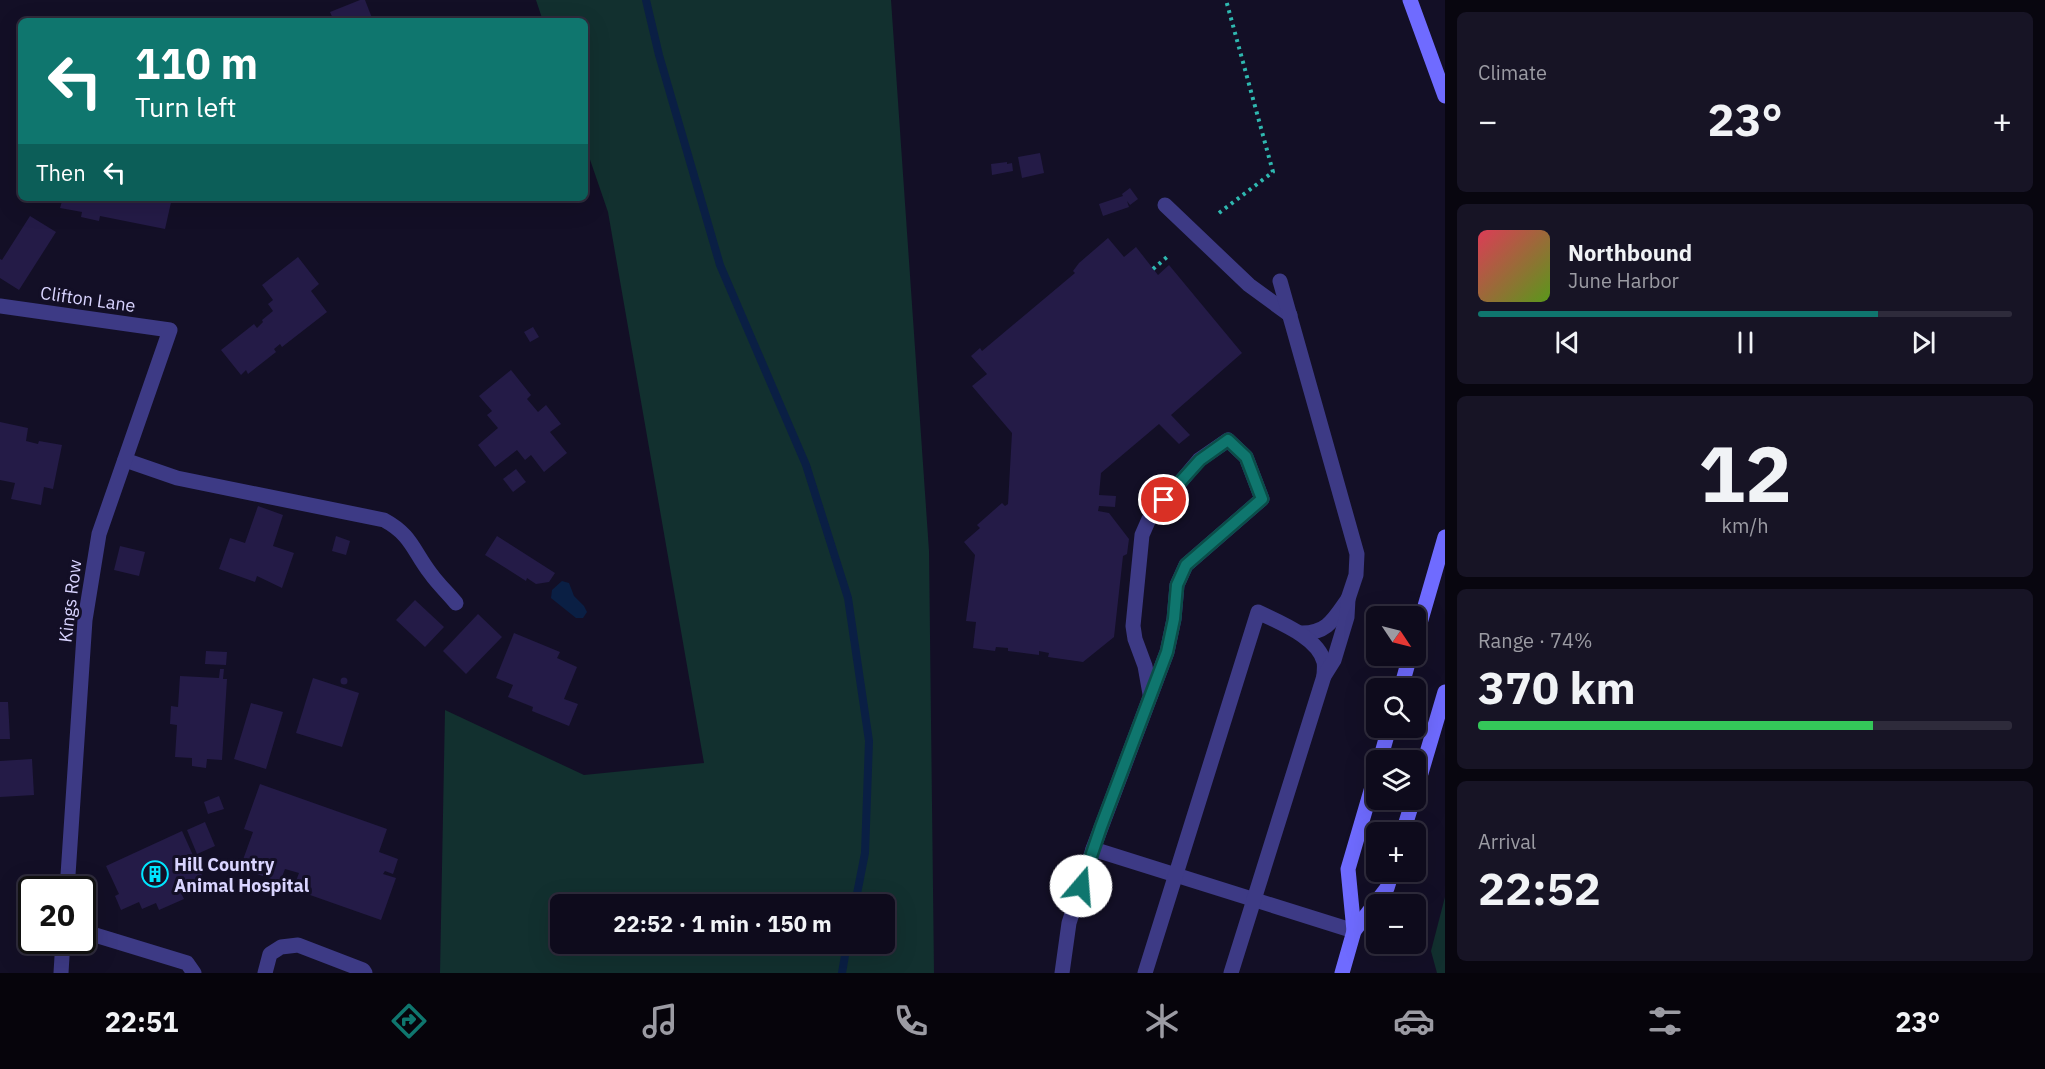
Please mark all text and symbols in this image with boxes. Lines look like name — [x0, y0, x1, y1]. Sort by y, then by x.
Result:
text: 110 m — [135, 36, 258, 91]
icon: left — [36, 42, 114, 120]
text: Climate — [1478, 59, 1547, 86]
text: Turn left — [135, 89, 236, 124]
text: 23° — [1707, 90, 1783, 148]
text: − — [1478, 99, 1498, 142]
text: + — [1992, 99, 2012, 142]
icon: left — [98, 156, 131, 189]
text: Then — [36, 158, 86, 187]
text: Northbound — [1568, 238, 1692, 267]
text: June Harbor — [1568, 267, 1679, 294]
street label: Clifton Lane — [39, 281, 137, 317]
icon: previous — [1551, 326, 1584, 359]
icon: pause — [1729, 326, 1762, 359]
icon: next — [1907, 326, 1940, 359]
text: 12 — [1698, 422, 1792, 523]
pin — [1138, 474, 1189, 525]
icon: arrive — [1147, 483, 1180, 516]
text: km/h — [1721, 512, 1769, 539]
street label: Kings Row — [53, 558, 87, 644]
north arrow — [1366, 606, 1426, 666]
map controls — [1366, 606, 1426, 954]
text: Range · 74% — [1478, 627, 1593, 654]
text: 370 km — [1478, 658, 1636, 716]
button: search — [1366, 678, 1426, 738]
button: layers — [1366, 750, 1426, 810]
button: + — [1366, 822, 1426, 882]
text: Arrival — [1478, 828, 1536, 855]
place label: Hill Country Animal Hospital — [174, 853, 310, 897]
position arrow — [1049, 854, 1113, 918]
building icon: Hill Country Animal Hospital — [140, 859, 170, 889]
text: 22:52 — [1478, 859, 1601, 917]
speed limit sign: 20 — [18, 876, 96, 954]
button: − — [1366, 894, 1426, 954]
text: 22:52 · 1 min · 150 m — [613, 909, 832, 938]
icon: directions — [388, 1000, 430, 1042]
icon: music — [639, 1000, 681, 1042]
icon: phone — [890, 1000, 932, 1042]
icon: climate — [1141, 1000, 1183, 1042]
icon: car — [1393, 1000, 1435, 1042]
icon: filters — [1644, 1000, 1686, 1042]
text: 22:51 — [105, 1004, 178, 1039]
text: 23° — [1895, 1004, 1940, 1039]

